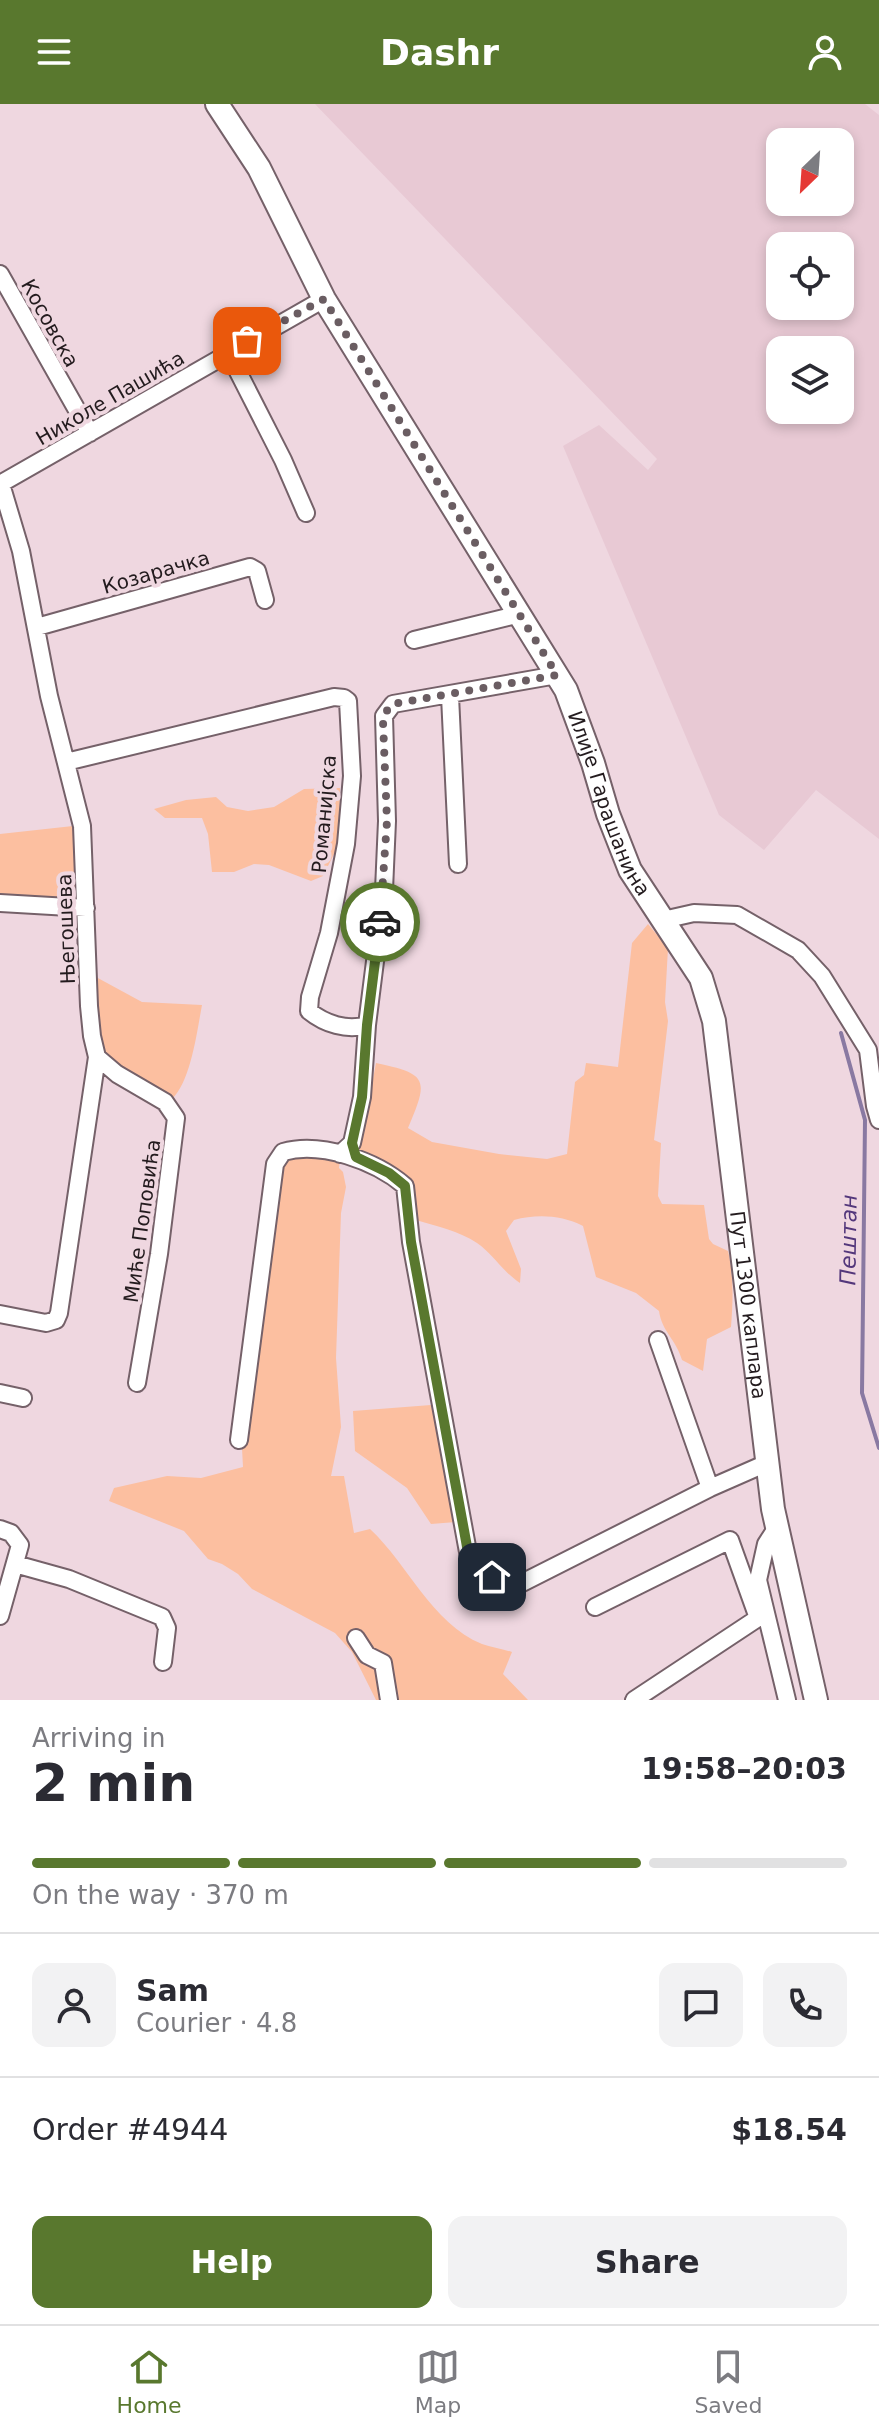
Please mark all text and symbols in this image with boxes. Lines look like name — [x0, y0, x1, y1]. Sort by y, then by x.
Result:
icon: menu — [32, 30, 76, 74]
icon: person — [803, 30, 847, 74]
text: Dashr — [380, 32, 499, 73]
north arrow — [766, 128, 854, 216]
map controls — [766, 128, 854, 424]
button: locate — [766, 232, 854, 320]
street label: Косовска — [16, 275, 84, 371]
pin — [213, 307, 281, 375]
icon: bag — [225, 319, 269, 363]
button: layers — [766, 336, 854, 424]
street label: Николе Пашића — [31, 346, 189, 450]
street label: Козарачка — [100, 545, 212, 599]
street label: Илије Гарашанина — [563, 708, 656, 900]
street label: Романијска — [307, 754, 341, 874]
street label: Његошева — [52, 873, 80, 985]
courier — [340, 882, 420, 962]
icon: car — [358, 900, 402, 944]
street label: Миће Поповића — [119, 1138, 165, 1304]
water label: Пештан — [835, 1194, 862, 1286]
street label: Пут 1300 каплара — [725, 1209, 772, 1401]
pin — [458, 1543, 526, 1611]
icon: home — [470, 1555, 514, 1599]
text: Arriving in — [32, 1723, 166, 1753]
text: 19:58–20:03 — [641, 1751, 847, 1786]
text: 2 min — [32, 1753, 195, 1813]
text: On the way · 370 m — [32, 1880, 289, 1910]
button: person — [32, 1963, 116, 2047]
button: chat — [659, 1963, 743, 2047]
button: phone — [763, 1963, 847, 2047]
text: Sam — [136, 1973, 209, 2008]
text: Courier · 4.8 — [136, 2008, 297, 2038]
text: Order #4944 — [32, 2112, 228, 2147]
text: $18.54 — [731, 2112, 847, 2147]
button: Help — [32, 2216, 432, 2308]
button: Share — [448, 2216, 847, 2308]
tab: Home — [117, 2345, 182, 2418]
tab: Map — [415, 2345, 461, 2418]
tab: Saved — [694, 2345, 762, 2418]

